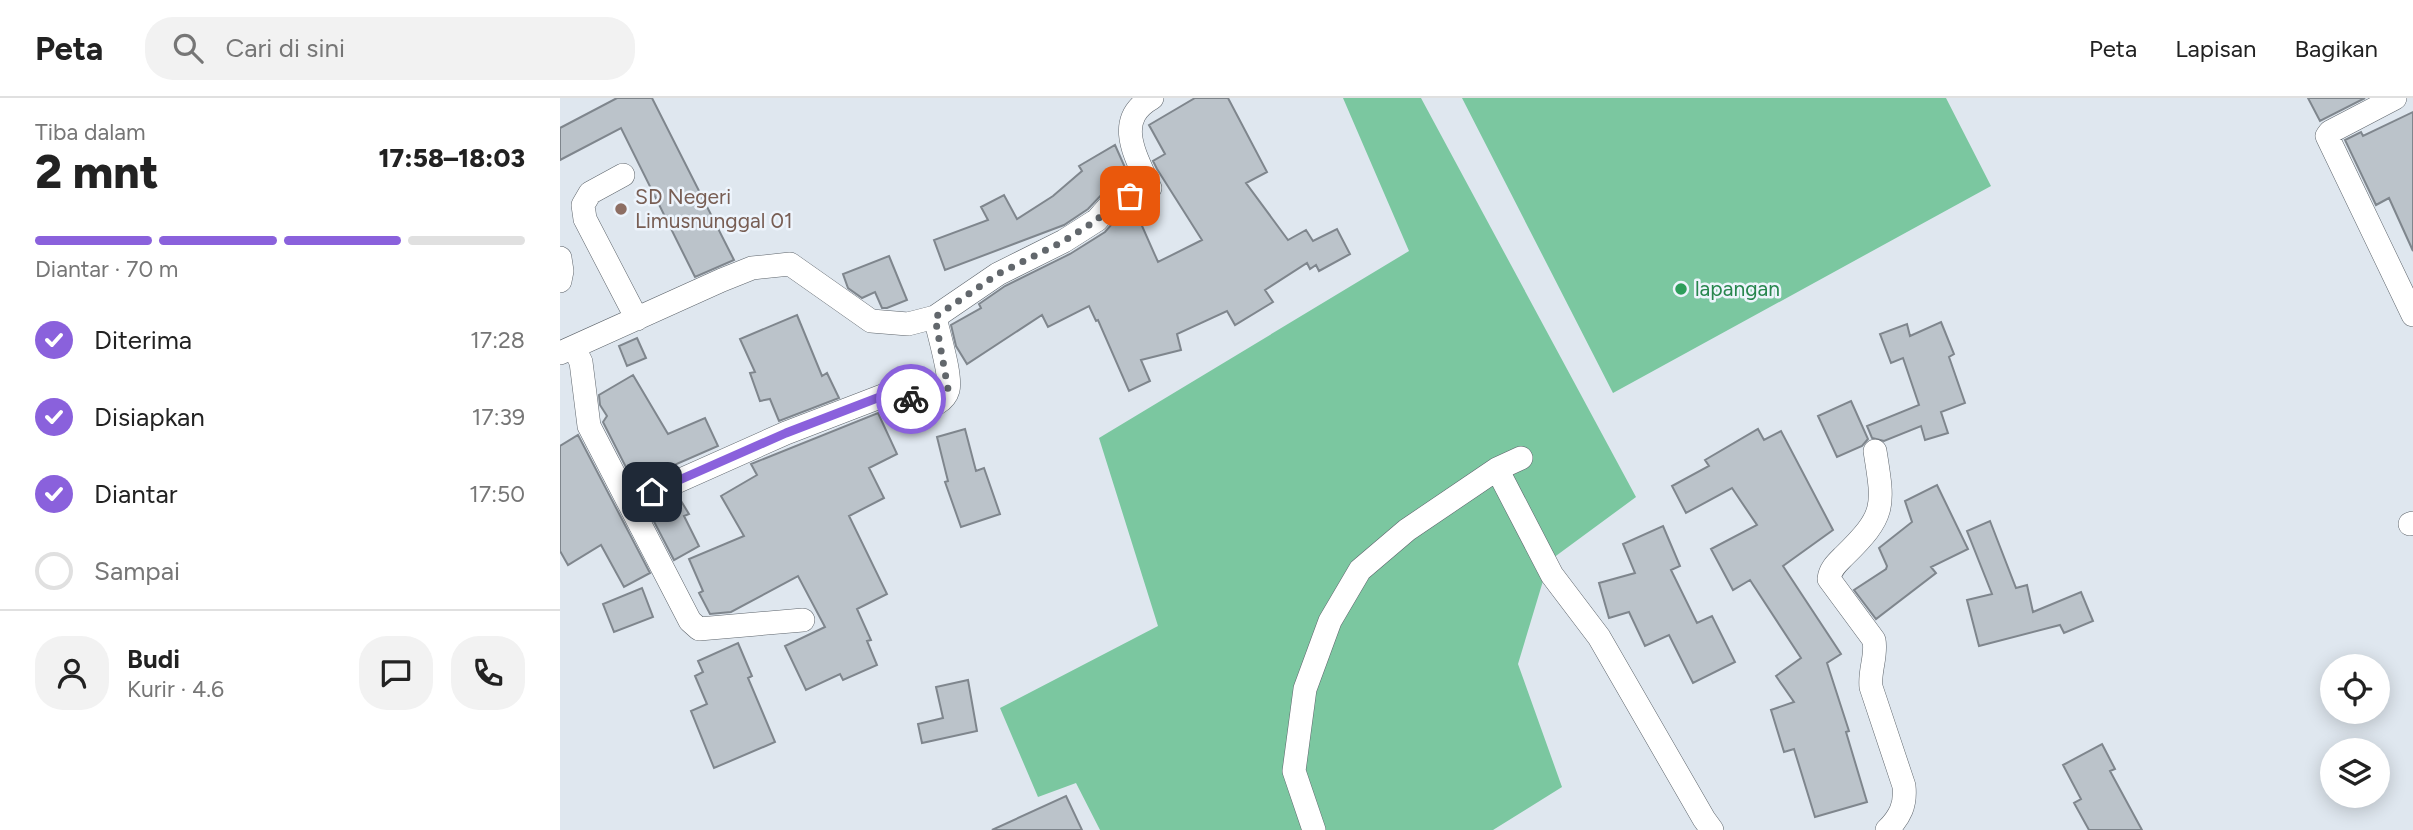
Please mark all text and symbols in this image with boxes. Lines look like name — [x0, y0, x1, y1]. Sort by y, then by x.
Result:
search box — [145, 17, 635, 80]
text: Peta — [35, 29, 103, 68]
icon: search — [169, 29, 207, 67]
text: Cari di sini — [225, 32, 345, 64]
text: Peta — [2089, 34, 2137, 63]
text: Lapisan — [2175, 34, 2256, 63]
text: Bagikan — [2294, 34, 2378, 63]
text: Tiba dalam — [35, 118, 146, 146]
text: 17:58–18:03 — [379, 142, 525, 174]
text: 2 mnt — [35, 144, 159, 200]
pin — [1100, 166, 1160, 226]
icon: bag — [1111, 177, 1149, 215]
place label: SD Negeri Limusnunggal 01 — [635, 184, 793, 233]
marker: SD Negeri Limusnunggal 01 — [613, 201, 629, 217]
text: Diantar · 70 m — [35, 255, 178, 283]
place label: lapangan — [1695, 276, 1780, 301]
marker: lapangan — [1673, 281, 1689, 297]
icon: check — [35, 321, 73, 359]
text: Diterima — [94, 324, 192, 356]
text: 17:28 — [470, 326, 525, 354]
courier — [876, 364, 946, 434]
icon: bike — [892, 380, 930, 418]
icon: check — [35, 398, 73, 436]
text: Disiapkan — [94, 401, 205, 433]
text: 17:39 — [472, 403, 525, 431]
pin — [622, 462, 682, 522]
icon: home — [633, 473, 671, 511]
icon: check — [35, 475, 73, 513]
text: Diantar — [94, 478, 178, 510]
text: 17:50 — [469, 480, 525, 508]
text: Sampai — [94, 555, 180, 587]
button: person — [35, 636, 109, 710]
button: chat — [359, 636, 433, 710]
button: phone — [451, 636, 525, 710]
text: Budi — [127, 643, 180, 675]
map controls — [2320, 654, 2390, 808]
button: locate — [2320, 654, 2390, 724]
text: Kurir · 4.6 — [127, 675, 224, 703]
button: layers — [2320, 738, 2390, 808]

